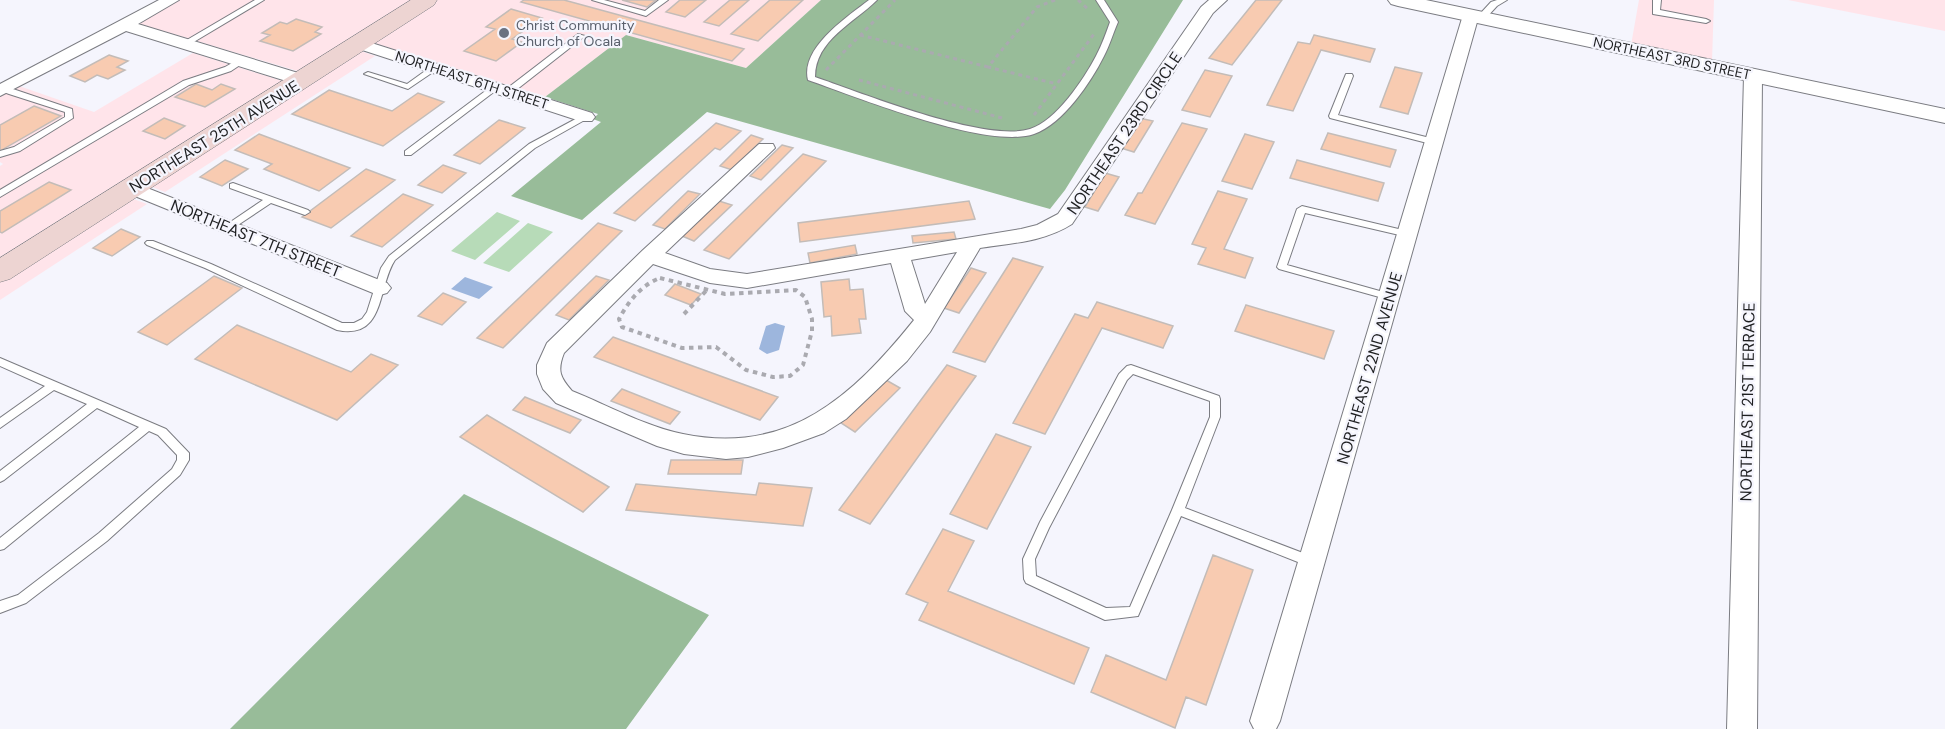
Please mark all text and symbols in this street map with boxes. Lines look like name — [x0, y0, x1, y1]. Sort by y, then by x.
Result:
place label: Christ Community Church of Ocala — [516, 16, 635, 50]
marker: Christ Community Church of Ocala — [497, 26, 511, 40]
street label: NORTHEAST 3RD STREET — [1592, 33, 1753, 84]
street label: NORTHEAST 6TH STREET — [393, 47, 551, 113]
street label: NORTHEAST 23RD CIRCLE — [1062, 48, 1187, 219]
street label: NORTHEAST 25TH AVENUE — [125, 75, 303, 198]
street label: NORTHEAST 7TH STREET — [168, 195, 344, 282]
street label: NORTHEAST 22ND AVENUE — [1332, 270, 1407, 467]
street label: NORTHEAST 21ST TERRACE — [1735, 302, 1760, 502]

